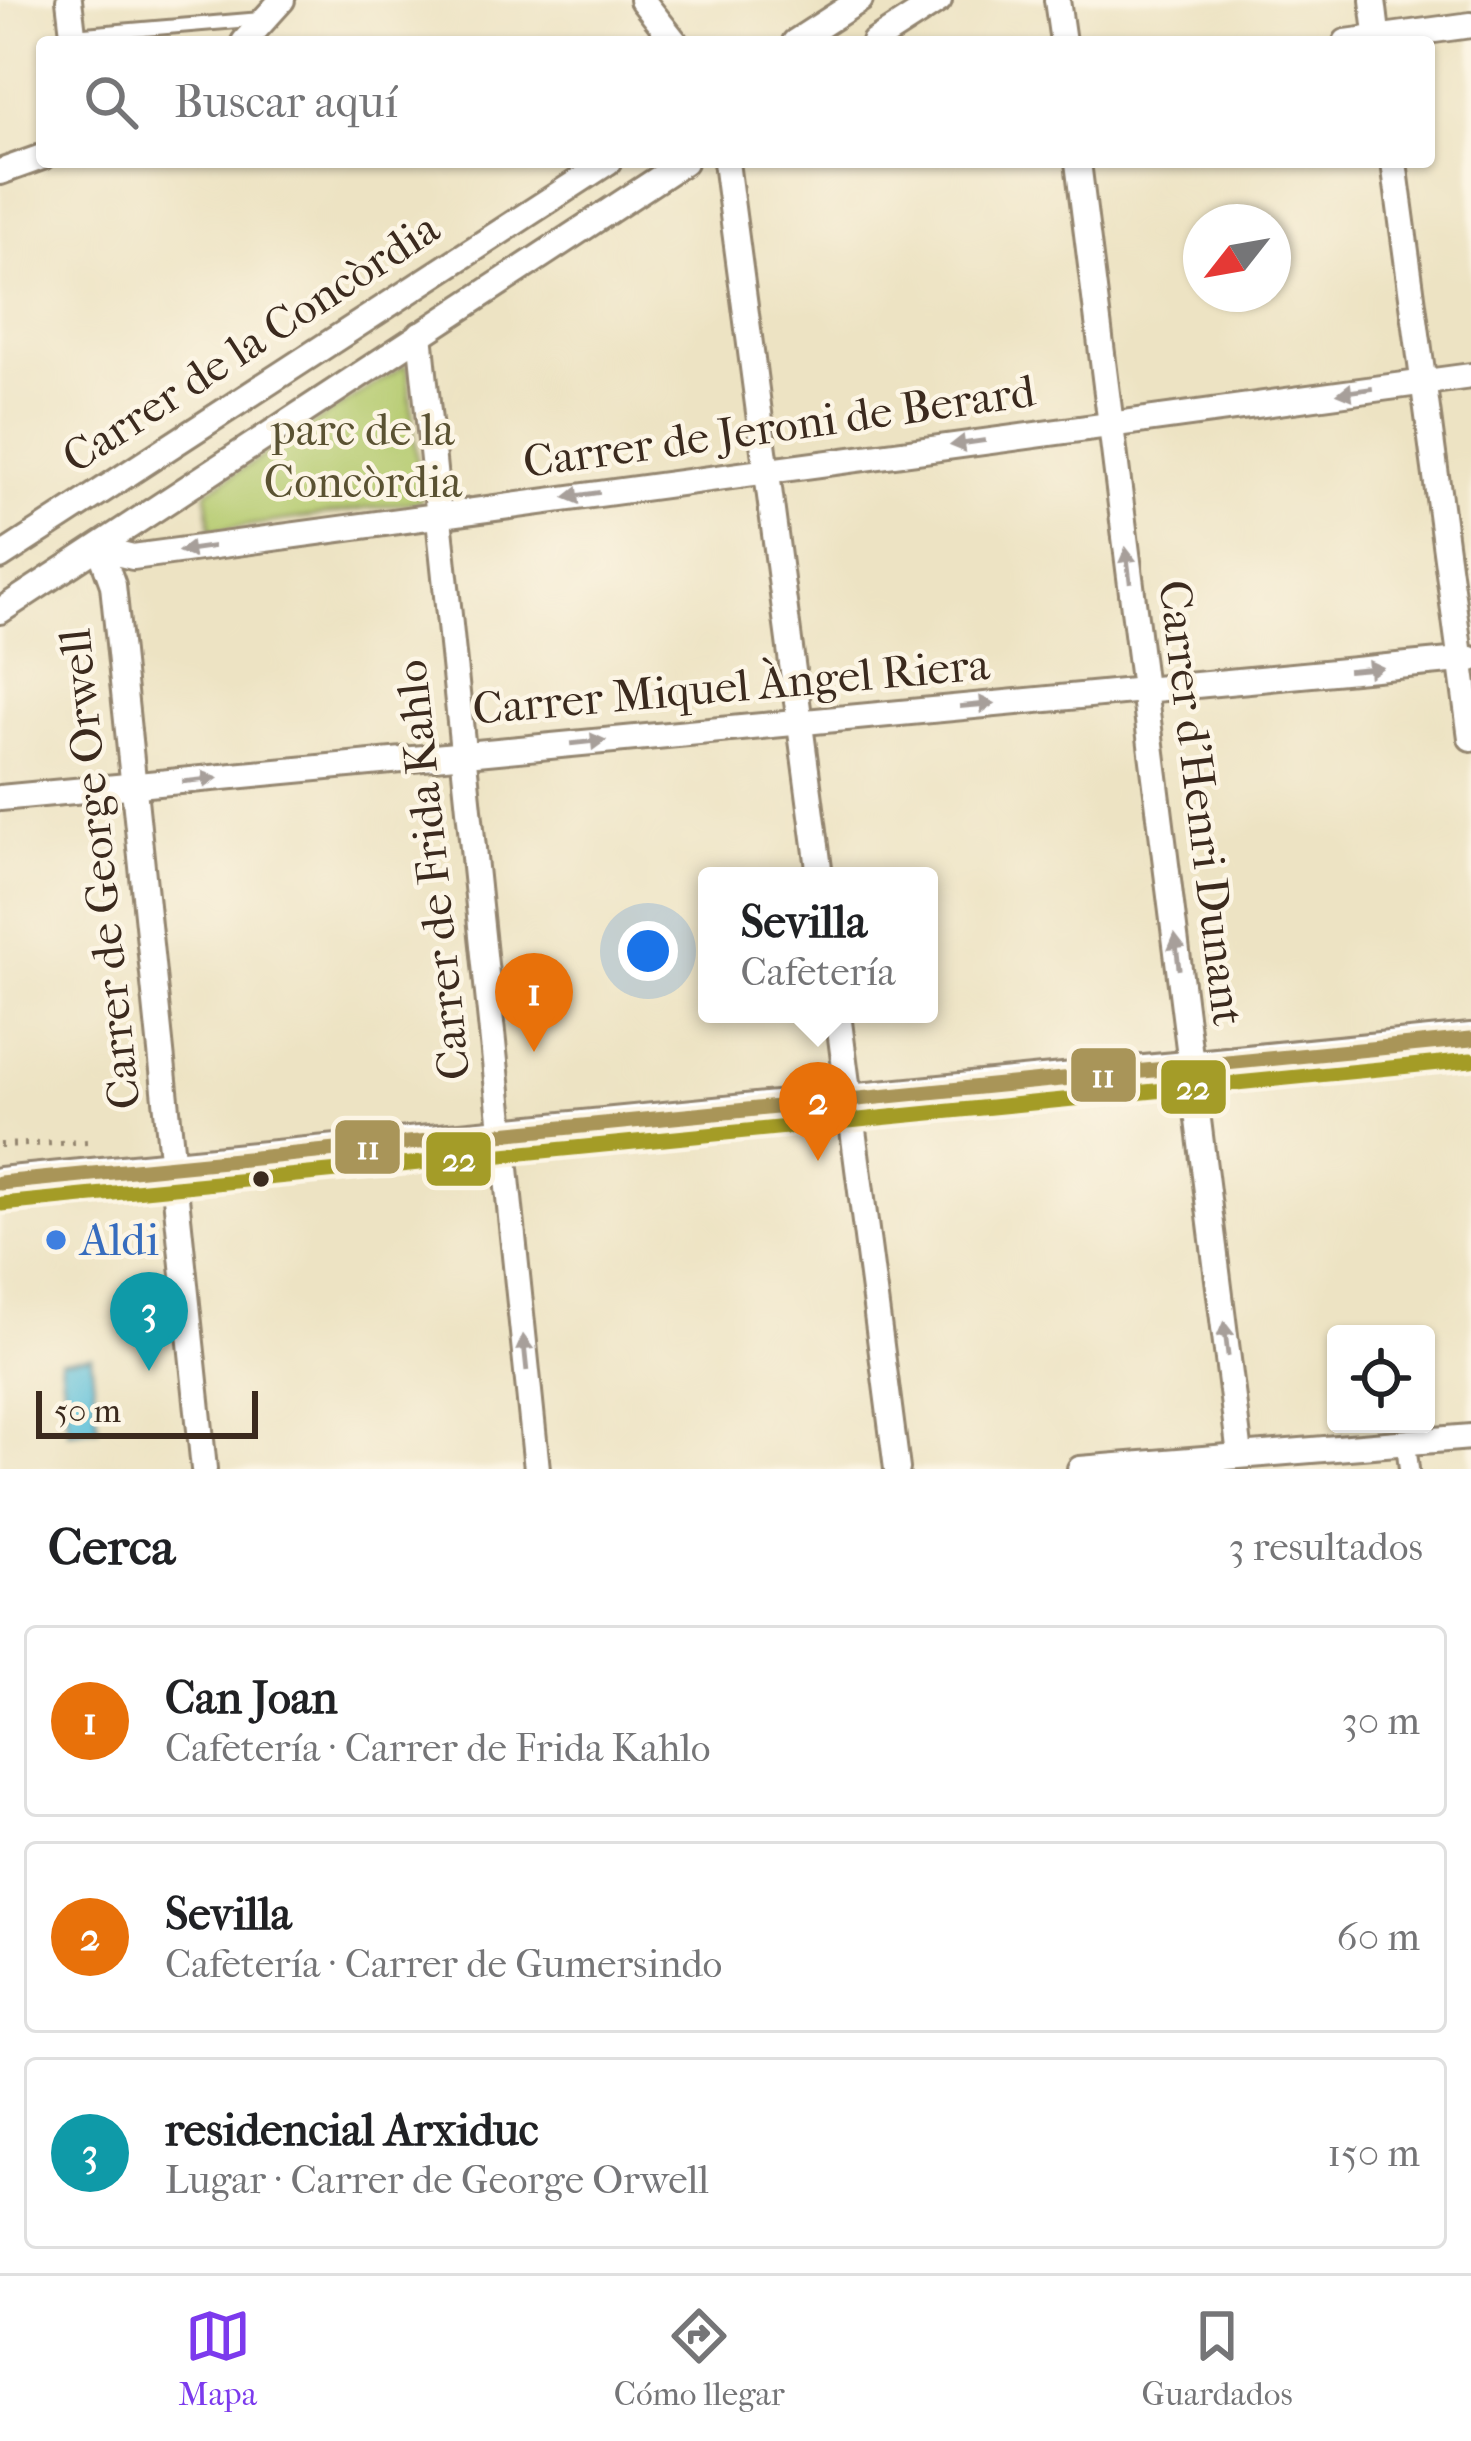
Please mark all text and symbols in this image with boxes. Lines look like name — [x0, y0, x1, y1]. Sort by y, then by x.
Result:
search box — [36, 36, 1435, 168]
icon: search — [78, 69, 144, 135]
text: Buscar aquí — [174, 76, 398, 129]
street label: Carrer de la Concòrdia — [53, 201, 450, 484]
north arrow — [1183, 204, 1291, 312]
street label: Carrer de Jeroni de Berard — [520, 365, 1039, 489]
one-way arrow — [1336, 382, 1373, 401]
park label: parc de la Concòrdia — [264, 404, 463, 509]
one-way arrow — [949, 434, 987, 453]
one-way arrow — [563, 486, 600, 505]
one-way arrow — [176, 539, 214, 558]
one-way arrow — [1119, 546, 1138, 583]
street label: Carrer d'Henri Dunant — [1147, 577, 1255, 1029]
street label: Carrer de George Orwell — [48, 626, 152, 1112]
street label: Carrer Miquel Àngel Riera — [470, 637, 993, 736]
street label: Carrer de Frida Kahlo — [385, 657, 481, 1083]
one-way arrow — [1347, 660, 1384, 679]
one-way arrow — [958, 695, 996, 714]
one-way arrow — [570, 732, 607, 751]
one-way arrow — [182, 770, 219, 789]
popup — [698, 867, 938, 1023]
text: Sevilla — [740, 896, 867, 949]
your location — [618, 921, 678, 981]
one-way arrow — [1168, 933, 1187, 970]
text: Cafetería — [740, 949, 896, 995]
pin: 1 — [495, 953, 573, 1052]
line badge: 11 — [1069, 1046, 1138, 1104]
text: 11 — [1091, 1057, 1115, 1096]
line badge: 22 — [1159, 1058, 1228, 1116]
pin: 2 — [779, 1062, 857, 1161]
text: 22 — [1176, 1069, 1210, 1108]
line badge: 11 — [333, 1118, 402, 1176]
text: 11 — [356, 1129, 380, 1168]
line badge: 22 — [424, 1130, 493, 1188]
text: 22 — [442, 1141, 476, 1180]
unlabelled marker — [250, 1168, 272, 1190]
place label: Aldi — [78, 1214, 159, 1267]
marker: Aldi — [43, 1227, 69, 1253]
pin: 3 — [110, 1272, 188, 1371]
one-way arrow — [1216, 1320, 1235, 1357]
map controls — [1327, 1325, 1435, 1433]
button: locate — [1327, 1325, 1435, 1433]
one-way arrow — [516, 1334, 535, 1371]
scale bar — [36, 1385, 258, 1438]
text: 50 m — [54, 1392, 121, 1431]
text: Cerca — [48, 1517, 175, 1577]
text: 3 resultados — [1229, 1524, 1423, 1570]
text: Can Joan — [165, 1672, 338, 1725]
text: 1 — [83, 1698, 97, 1744]
text: 30 m — [1342, 1698, 1420, 1744]
text: Cafetería · Carrer de Frida Kahlo — [165, 1725, 711, 1771]
text: Sevilla — [165, 1888, 292, 1941]
text: 2 — [80, 1914, 100, 1960]
text: 60 m — [1337, 1914, 1420, 1960]
text: Cafetería · Carrer de Gumersindo — [165, 1941, 722, 1987]
text: residencial Arxiduc — [165, 2104, 539, 2157]
text: 3 — [82, 2130, 98, 2176]
text: 150 m — [1327, 2130, 1420, 2176]
text: Lugar · Carrer de George Orwell — [165, 2157, 709, 2203]
tab: Mapa — [178, 2303, 257, 2414]
tab: Cómo llegar — [614, 2303, 785, 2414]
tab: Guardados — [1142, 2303, 1293, 2414]

